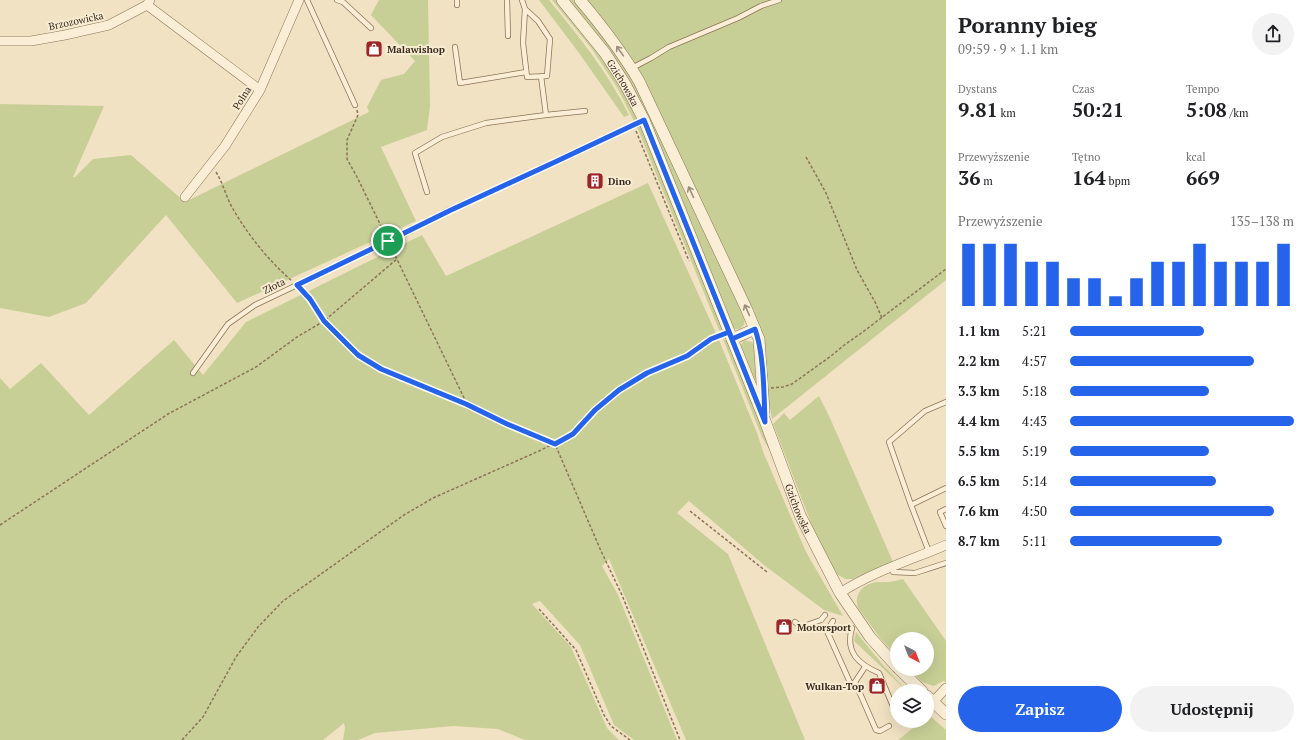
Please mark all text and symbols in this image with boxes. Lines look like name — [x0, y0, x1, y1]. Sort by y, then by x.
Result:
street label: Brzozowicka — [48, 9, 104, 33]
text: Poranny bieg — [958, 10, 1097, 39]
button: share — [1252, 13, 1294, 55]
shop icon: Malawishop — [364, 39, 384, 59]
text: 09:59 · 9 × 1.1 km — [958, 40, 1058, 58]
place label: Malawishop — [387, 43, 445, 56]
one-way arrow — [616, 46, 624, 57]
street label: Gzichowska — [604, 57, 642, 108]
text: Dystans — [958, 82, 997, 96]
text: Czas — [1072, 82, 1095, 96]
text: Tempo — [1186, 82, 1219, 96]
street label: Polna — [230, 84, 254, 112]
text: 9.81 — [958, 96, 998, 123]
text: 50:21 — [1072, 96, 1124, 123]
text: 5:08 — [1186, 96, 1227, 123]
text: km — [998, 106, 1016, 120]
text: /km — [1227, 106, 1248, 120]
text: Przewyższenie — [958, 150, 1029, 164]
text: Tętno — [1072, 150, 1100, 164]
text: kcal — [1186, 150, 1206, 164]
text: 36 — [958, 164, 981, 191]
text: 164 — [1072, 164, 1106, 191]
text: 669 — [1186, 164, 1220, 191]
building icon: Dino — [585, 171, 605, 191]
text: m — [981, 174, 993, 188]
text: bpm — [1106, 174, 1130, 188]
place label: Dino — [608, 175, 631, 188]
one-way arrow — [687, 186, 694, 198]
text: Przewyższenie — [958, 212, 1042, 230]
text: 135–138 m — [1230, 212, 1294, 230]
pin — [371, 224, 405, 258]
icon: arrive — [377, 230, 399, 252]
street label: Złota — [261, 275, 287, 297]
one-way arrow — [742, 304, 750, 316]
text: 1.1 km — [958, 322, 1000, 340]
text: 5:21 — [1022, 322, 1047, 340]
text: 2.2 km — [958, 352, 1000, 370]
text: 4:57 — [1022, 352, 1047, 370]
text: 3.3 km — [958, 382, 1000, 400]
text: 5:18 — [1022, 382, 1047, 400]
text: 4.4 km — [958, 412, 1000, 430]
text: 4:43 — [1022, 412, 1047, 430]
text: 5.5 km — [958, 442, 1000, 460]
text: 5:19 — [1022, 442, 1047, 460]
text: 6.5 km — [958, 472, 1000, 490]
text: 5:14 — [1022, 472, 1047, 490]
street label: Gzichowska — [782, 482, 815, 536]
text: 7.6 km — [958, 502, 999, 520]
text: 4:50 — [1022, 502, 1047, 520]
text: 8.7 km — [958, 532, 1000, 550]
text: 5:11 — [1022, 532, 1047, 550]
shop icon: Motorsport — [774, 617, 794, 637]
place label: Motorsport — [797, 621, 851, 634]
north arrow — [890, 632, 934, 676]
map controls — [890, 632, 934, 728]
shop icon: Wulkan-Top — [867, 676, 887, 696]
place label: Wulkan-Top — [805, 680, 864, 693]
button: layers — [890, 684, 934, 728]
button: Zapisz — [958, 686, 1122, 732]
button: Udostępnij — [1130, 686, 1294, 732]

